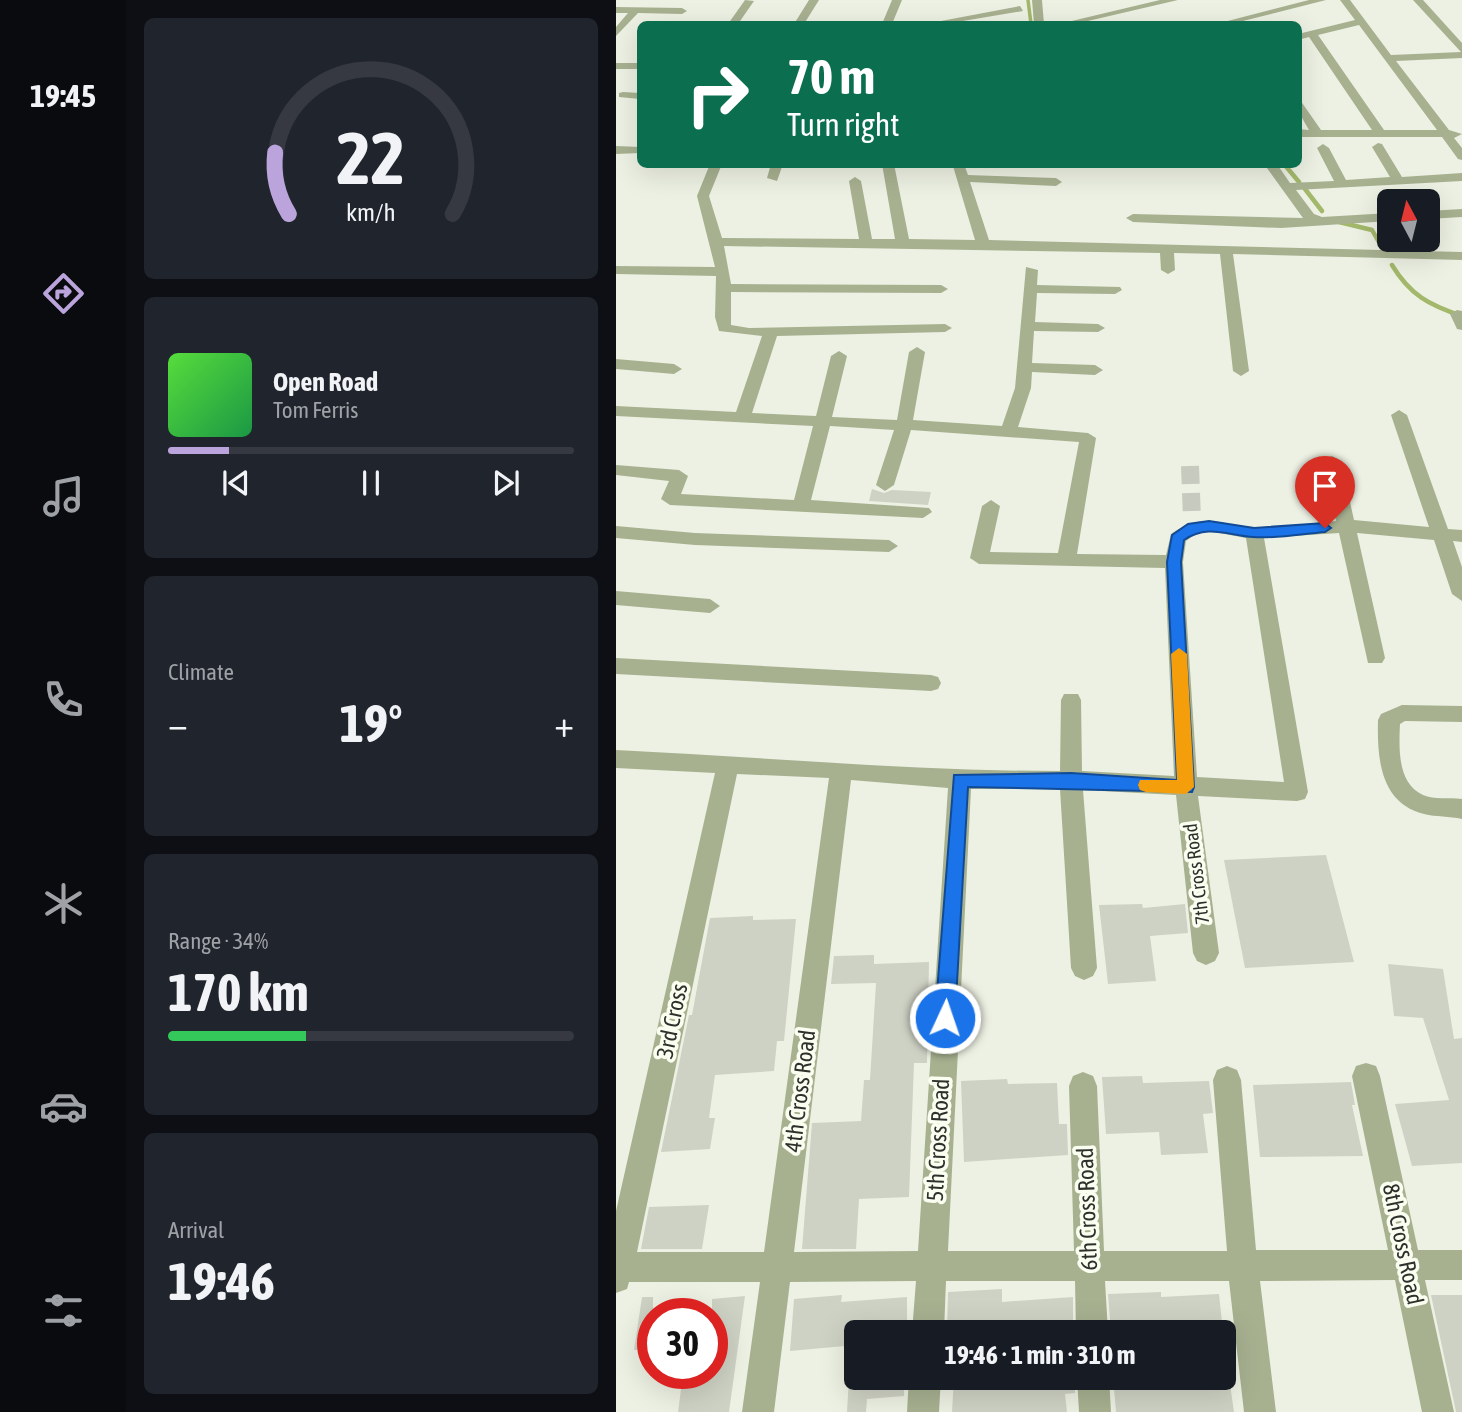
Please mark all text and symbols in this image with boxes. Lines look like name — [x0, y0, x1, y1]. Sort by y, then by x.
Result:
text: 70 m — [787, 48, 875, 104]
icon: right — [672, 49, 763, 140]
text: 19:45 — [30, 77, 96, 114]
text: Turn right — [787, 106, 900, 143]
text: 22 — [337, 117, 405, 200]
north arrow — [1377, 189, 1440, 252]
map controls — [1377, 189, 1440, 252]
text: km/h — [346, 198, 396, 226]
icon: directions — [39, 269, 88, 318]
text: Open Road — [273, 367, 378, 397]
text: Tom Ferris — [273, 397, 358, 423]
pin — [1295, 456, 1355, 528]
icon: previous — [217, 464, 255, 502]
icon: pause — [352, 464, 390, 502]
icon: next — [487, 464, 525, 502]
icon: arrive — [1306, 467, 1344, 505]
icon: music — [39, 472, 88, 521]
text: Climate — [168, 659, 234, 685]
icon: phone — [39, 675, 88, 724]
text: 19° — [339, 693, 403, 753]
text: − — [168, 702, 188, 745]
text: + — [554, 702, 574, 745]
street label: 7th Cross Road — [1179, 822, 1213, 926]
icon: climate — [39, 879, 88, 928]
text: Range · 34% — [168, 928, 268, 954]
text: 170 km — [168, 962, 309, 1022]
street label: 3rd Cross — [651, 981, 693, 1061]
position arrow — [908, 981, 982, 1055]
street label: 4th Cross Road — [780, 1028, 820, 1154]
street label: 5th Cross Road — [922, 1078, 954, 1202]
icon: car — [39, 1082, 88, 1131]
street label: 6th Cross Road — [1072, 1147, 1102, 1271]
street label: 8th Cross Road — [1377, 1181, 1429, 1307]
text: Arrival — [168, 1217, 224, 1243]
text: 19:46 — [168, 1251, 275, 1311]
icon: filters — [39, 1286, 88, 1335]
speed limit sign: 30 — [637, 1298, 728, 1389]
text: 19:46 · 1 min · 310 m — [945, 1340, 1135, 1370]

